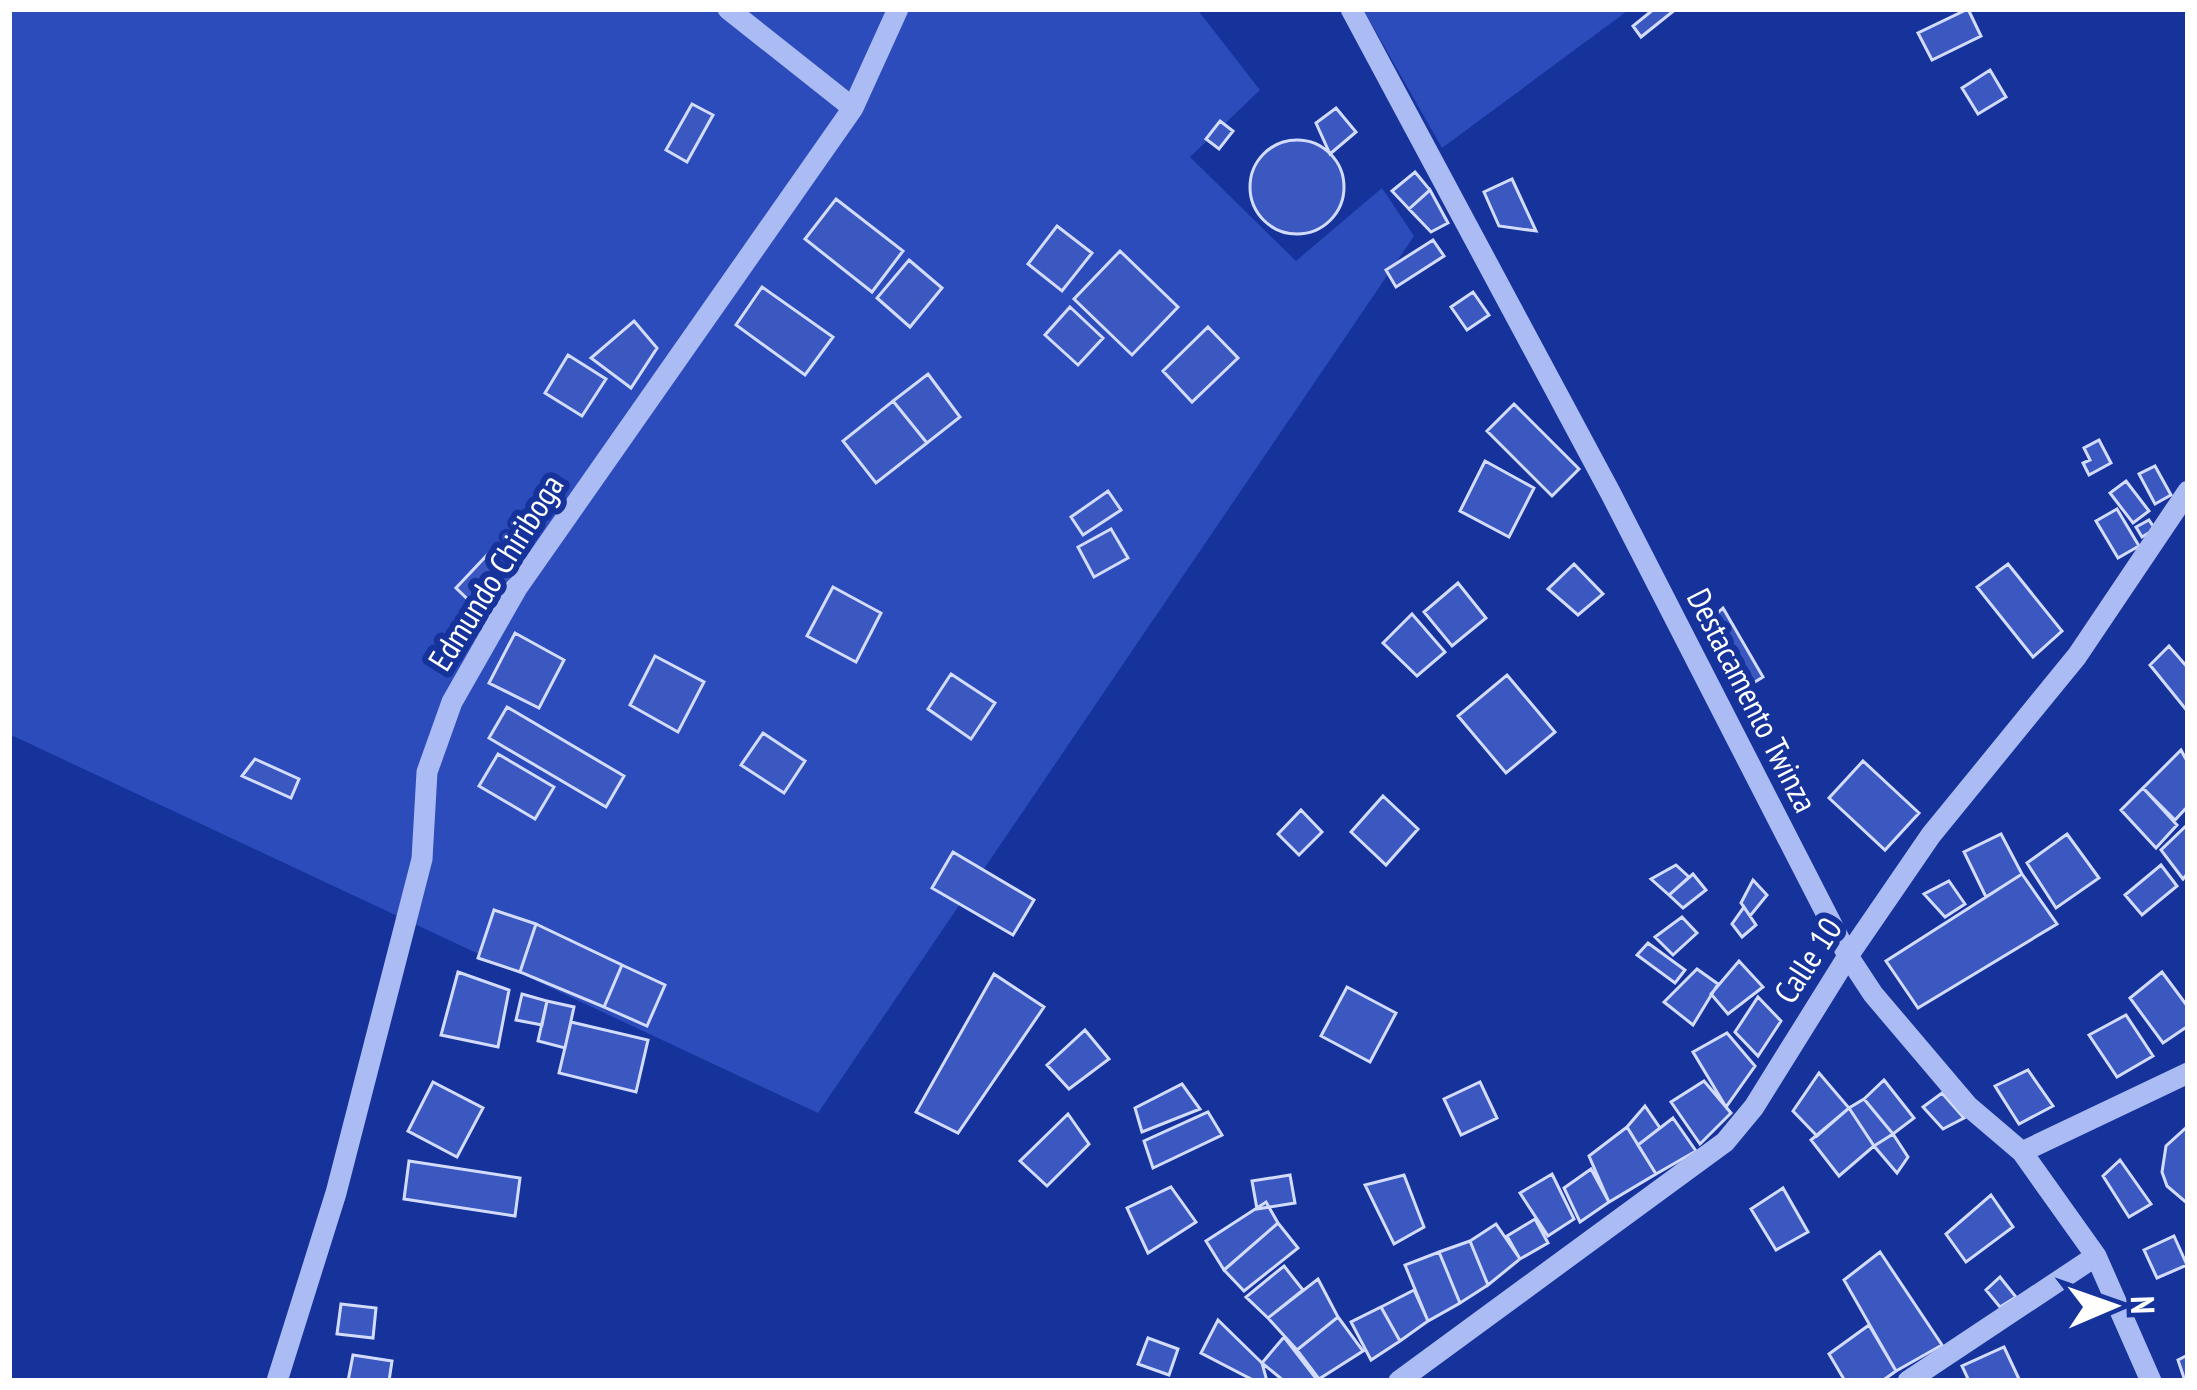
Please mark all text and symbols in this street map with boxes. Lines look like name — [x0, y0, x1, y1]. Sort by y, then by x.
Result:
street label: Edmundo Chiriboga — [418, 466, 572, 678]
street label: Destacamento Twinza — [1678, 581, 1828, 819]
street label: Calle 10 — [1763, 909, 1851, 1011]
north arrow — [2053, 1246, 2173, 1366]
text: N — [2122, 1295, 2165, 1315]

